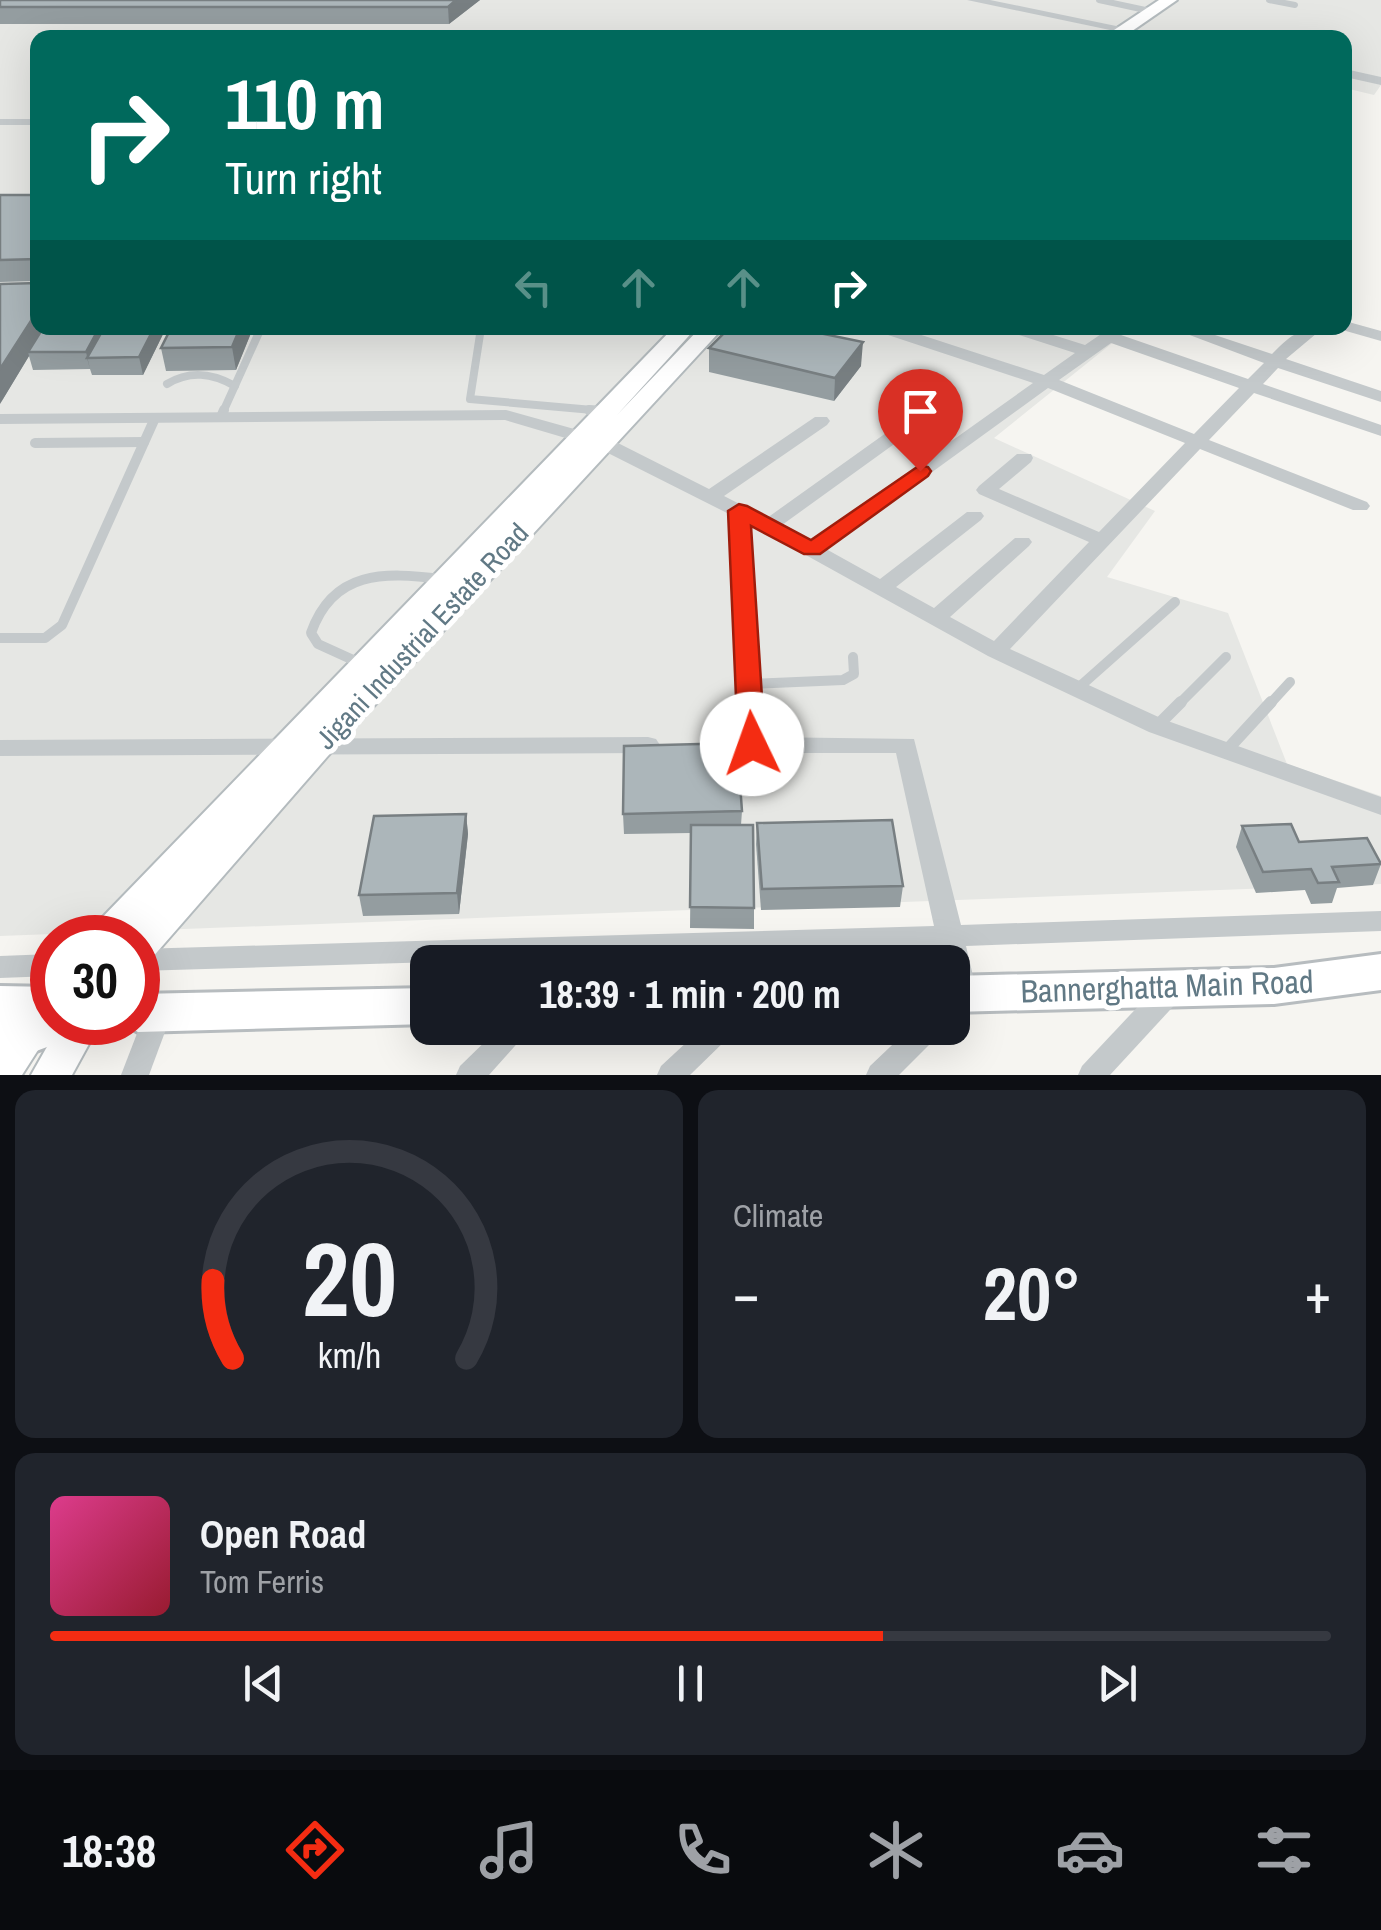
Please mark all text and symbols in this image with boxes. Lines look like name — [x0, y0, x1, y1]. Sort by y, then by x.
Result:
text: 110 m — [225, 57, 385, 151]
icon: right — [60, 70, 190, 200]
text: Turn right — [225, 147, 382, 208]
icon: left — [506, 260, 561, 315]
icon: ahead — [611, 260, 666, 315]
icon: ahead — [716, 260, 771, 315]
icon: right — [821, 260, 876, 315]
pin — [878, 369, 963, 472]
icon: arrive — [893, 384, 948, 439]
street label: Jigani Industrial Estate Road — [307, 515, 537, 757]
position arrow — [700, 692, 804, 796]
speed limit sign: 30 — [30, 915, 160, 1045]
street label: Bannerghatta Main Road — [1020, 959, 1314, 1013]
text: 18:39 · 1 min · 200 m — [539, 969, 841, 1020]
text: Climate — [733, 1194, 823, 1237]
text: 20 — [302, 1208, 396, 1348]
text: 20° — [983, 1242, 1081, 1343]
text: − — [733, 1256, 759, 1330]
text: + — [1305, 1256, 1331, 1330]
text: km/h — [317, 1331, 381, 1379]
text: Open Road — [200, 1509, 366, 1560]
text: Tom Ferris — [200, 1560, 324, 1603]
icon: previous — [236, 1656, 291, 1711]
icon: pause — [663, 1656, 718, 1711]
icon: next — [1090, 1656, 1145, 1711]
icon: directions — [280, 1815, 350, 1885]
icon: music — [474, 1815, 544, 1885]
icon: phone — [668, 1815, 738, 1885]
icon: climate — [861, 1815, 931, 1885]
icon: car — [1055, 1815, 1125, 1885]
icon: filters — [1249, 1815, 1319, 1885]
text: 18:38 — [62, 1820, 156, 1881]

